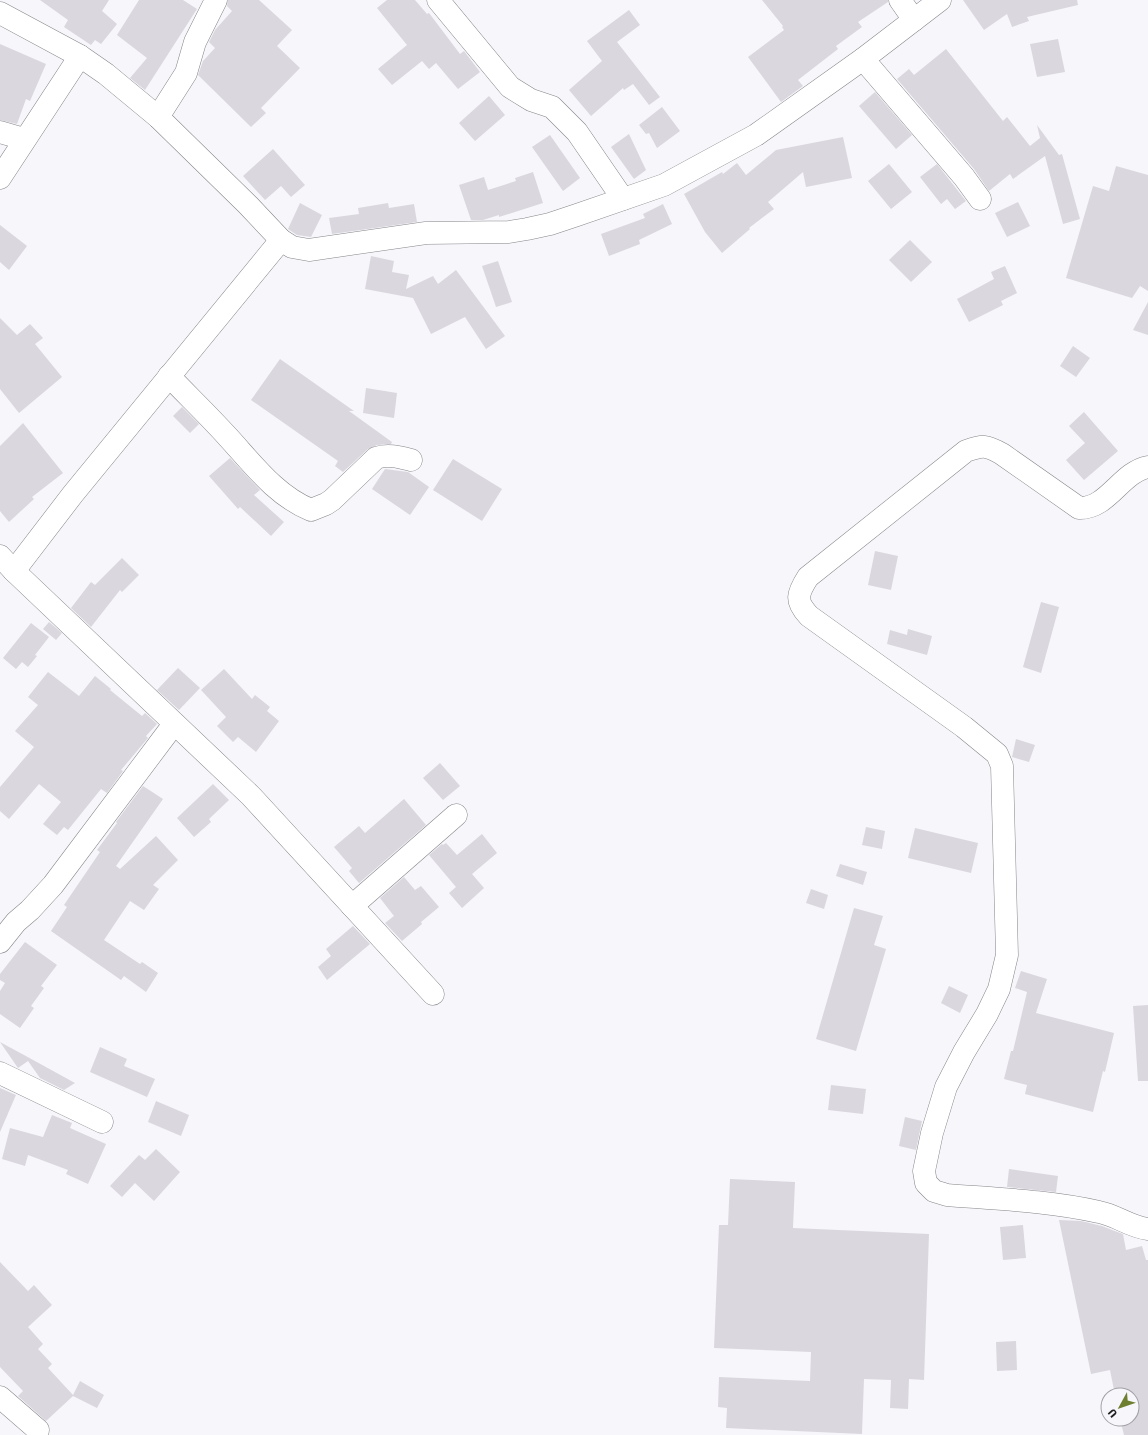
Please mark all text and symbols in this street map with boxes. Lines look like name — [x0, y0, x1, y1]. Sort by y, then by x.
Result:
north arrow — [1100, 1387, 1140, 1427]
text: U — [1105, 1406, 1120, 1420]

